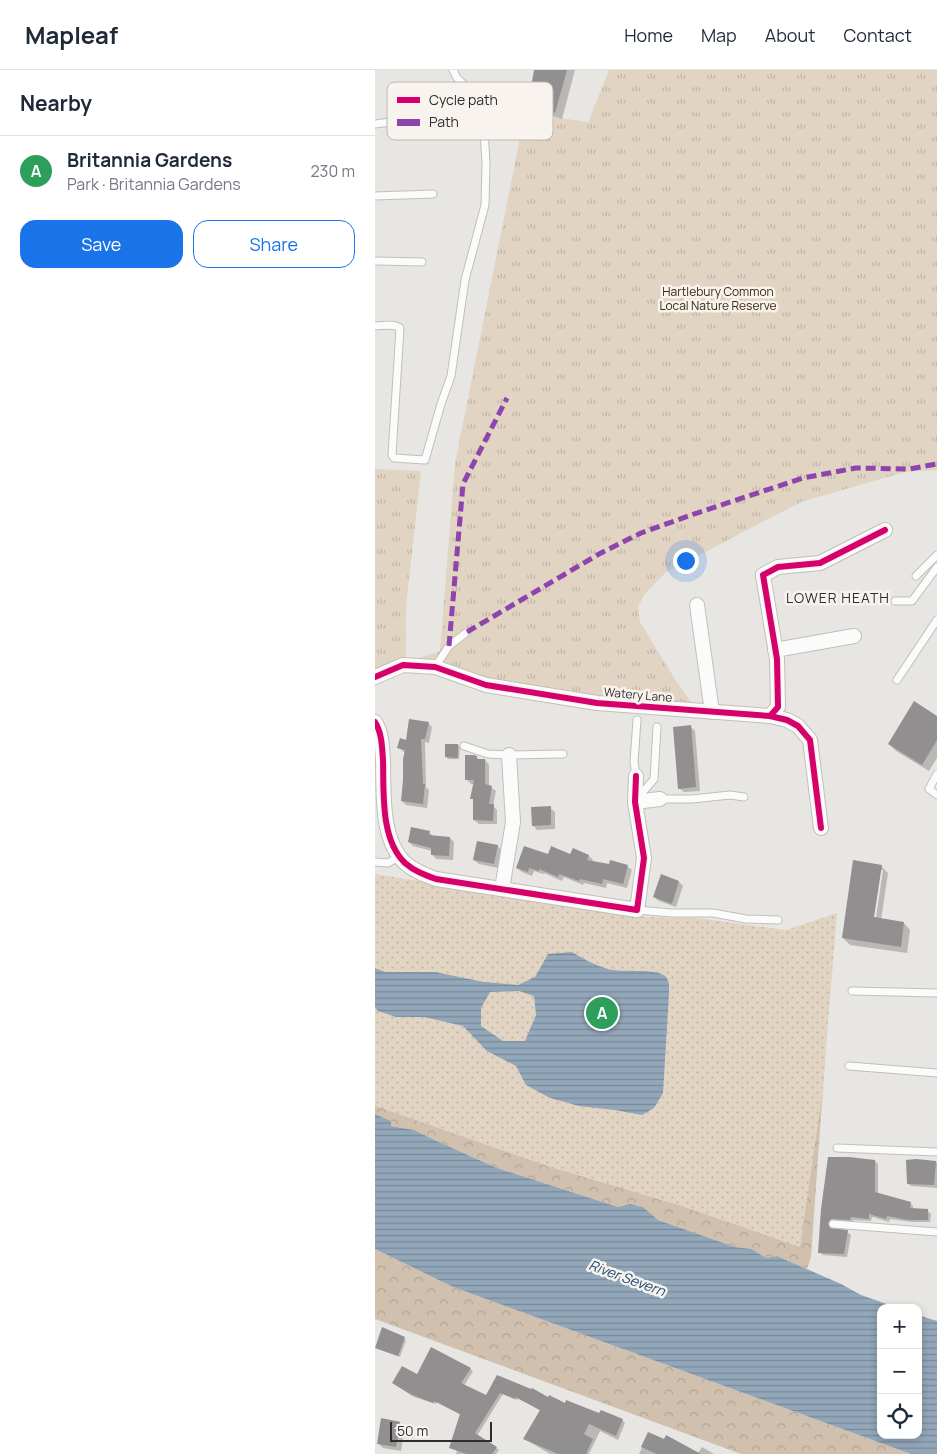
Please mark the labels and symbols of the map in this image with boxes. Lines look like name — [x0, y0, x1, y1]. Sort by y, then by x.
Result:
legend — [387, 82, 553, 140]
text: Cycle path — [429, 90, 498, 109]
text: Path — [429, 112, 459, 131]
park label: Hartlebury Common Local Nature Reserve — [659, 283, 777, 314]
your location — [673, 548, 699, 574]
district label: LOWER HEATH — [786, 588, 890, 607]
street label: Watery Lane — [603, 683, 673, 706]
pin: A — [586, 994, 618, 1032]
water label: River Severn — [586, 1255, 669, 1300]
scale bar — [390, 1419, 493, 1442]

